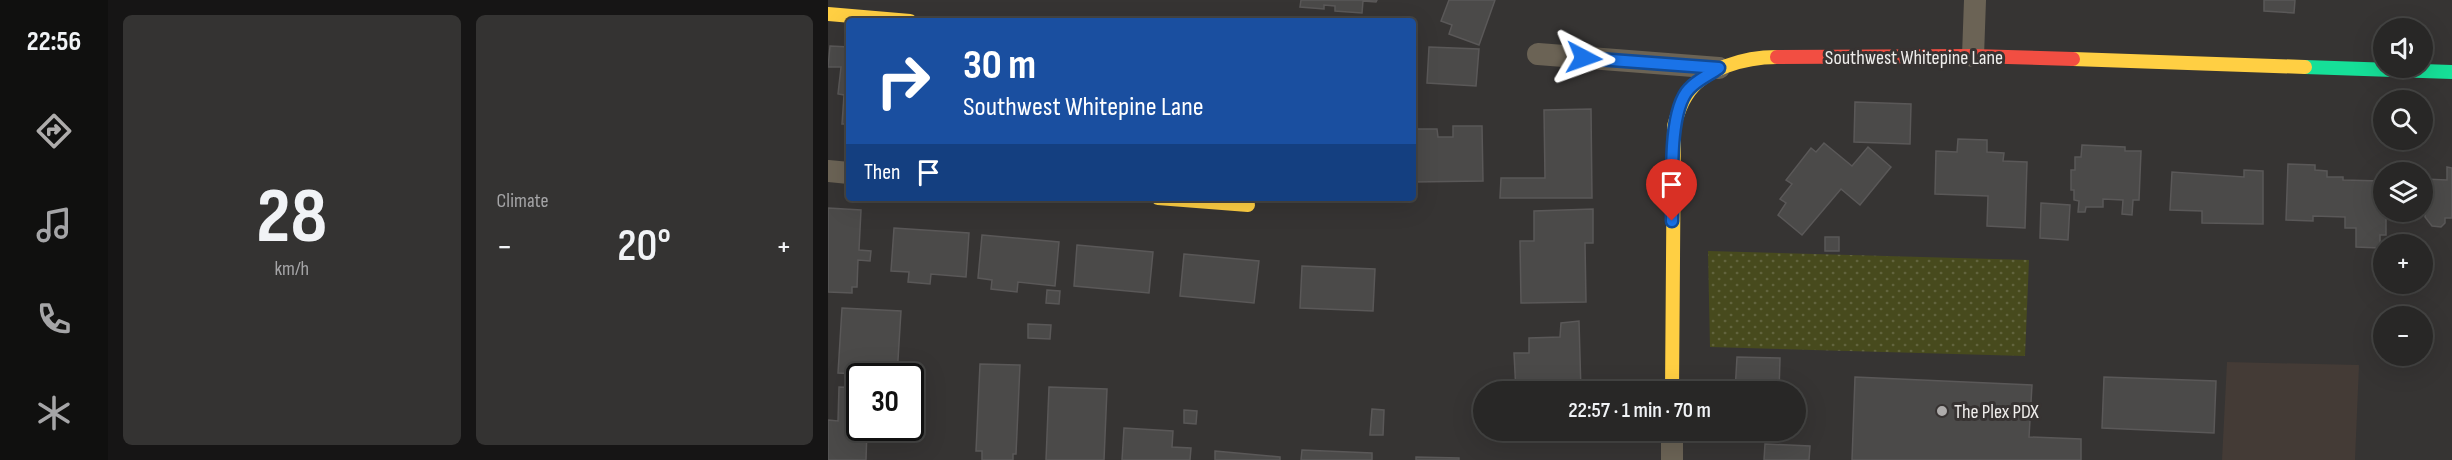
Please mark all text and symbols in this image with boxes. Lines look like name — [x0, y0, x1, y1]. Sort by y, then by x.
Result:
map controls — [2373, 18, 2433, 366]
button: sound — [2373, 18, 2433, 78]
text: 22:56 — [27, 26, 81, 58]
position arrow — [1552, 26, 1616, 90]
text: 30 m — [963, 40, 1036, 91]
icon: right — [864, 42, 942, 120]
street label: Southwest Whitepine Lane — [1825, 46, 2003, 70]
button: search — [2373, 90, 2433, 150]
text: Southwest Whitepine Lane — [963, 91, 1204, 123]
icon: directions — [33, 110, 75, 152]
icon: arrive — [912, 156, 945, 189]
text: Then — [864, 159, 900, 186]
pin — [1646, 159, 1697, 221]
button: layers — [2373, 162, 2433, 222]
icon: arrive — [1655, 168, 1688, 201]
text: 28 — [256, 171, 327, 264]
text: Climate — [497, 189, 549, 213]
icon: music — [33, 204, 75, 246]
text: 20° — [617, 219, 671, 274]
text: − — [497, 227, 513, 267]
text: + — [776, 227, 792, 267]
button: + — [2373, 234, 2433, 294]
text: km/h — [274, 257, 309, 281]
icon: phone — [33, 298, 75, 340]
button: − — [2373, 306, 2433, 366]
speed limit sign: 30 — [846, 363, 924, 441]
icon: climate — [33, 392, 75, 434]
text: 22:57 · 1 min · 70 m — [1568, 397, 1711, 424]
place label: The Plex PDX — [1954, 400, 2039, 424]
marker: The Plex PDX — [1935, 404, 1949, 418]

